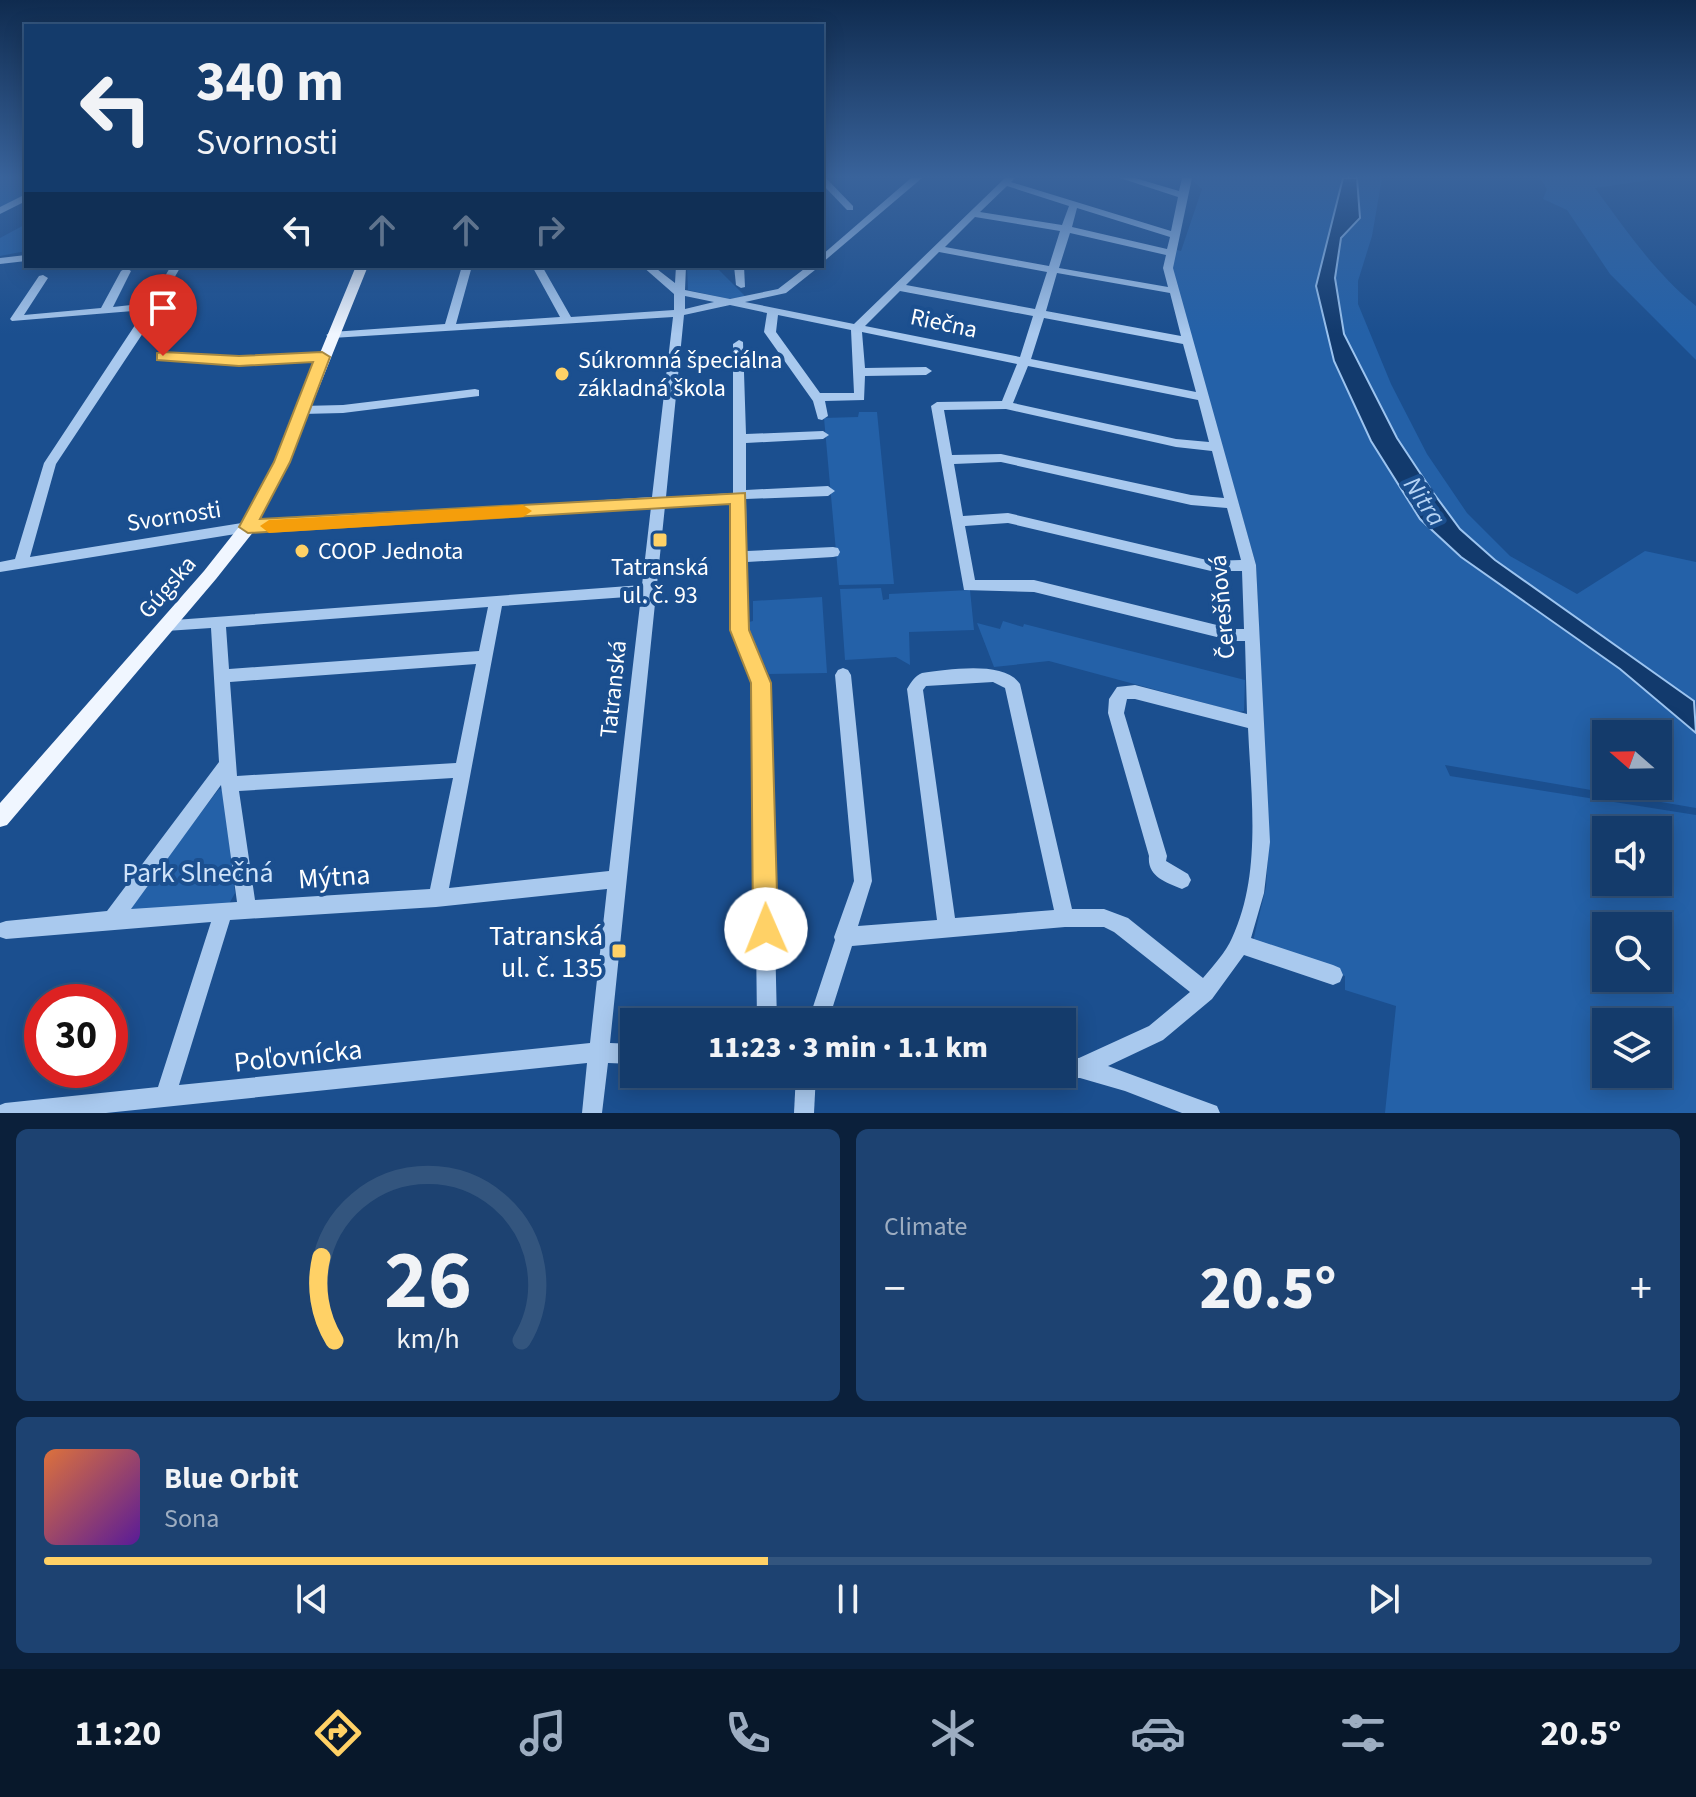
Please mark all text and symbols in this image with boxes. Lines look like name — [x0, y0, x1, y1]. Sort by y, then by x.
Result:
text: 340 m — [196, 43, 344, 122]
icon: left — [64, 56, 168, 160]
text: Svornosti — [196, 117, 338, 168]
icon: left — [276, 208, 320, 252]
icon: ahead — [360, 208, 404, 252]
icon: ahead — [444, 208, 488, 252]
icon: right — [528, 208, 572, 252]
pin — [129, 274, 197, 356]
icon: arrive — [141, 286, 185, 330]
street label: Riečna — [907, 299, 981, 348]
place label: Súkromná špeciálna základná škola — [578, 343, 782, 406]
marker: Súkromná špeciálna základná škola — [553, 365, 571, 383]
water label: Nitra — [1394, 469, 1455, 534]
street label: Svornosti — [124, 492, 224, 541]
marker: Tatranská ul. č. 93 — [651, 531, 669, 549]
place label: COOP Jednota — [318, 534, 463, 569]
marker: COOP Jednota — [293, 542, 311, 560]
street label: Gúgska — [130, 548, 205, 627]
place label: Tatranská ul. č. 93 — [611, 550, 709, 613]
street label: Čerešňová — [1201, 553, 1244, 661]
street label: Tatranská — [591, 639, 636, 740]
north arrow — [1592, 720, 1672, 800]
map controls — [1592, 720, 1672, 1088]
button: sound — [1592, 816, 1672, 896]
park label: Park Slnečná — [122, 853, 274, 893]
street label: Mýtna — [297, 855, 372, 899]
position arrow — [724, 887, 808, 971]
button: search — [1592, 912, 1672, 992]
place label: Tatranská ul. č. 135 — [489, 916, 603, 988]
marker: Tatranská ul. č. 135 — [610, 942, 628, 960]
speed limit sign: 30 — [24, 984, 128, 1088]
button: layers — [1592, 1008, 1672, 1088]
text: 11:23 · 3 min · 1.1 km — [708, 1026, 988, 1069]
street label: Poľovnícka — [232, 1029, 364, 1083]
text: Climate — [884, 1208, 968, 1245]
text: 26 — [384, 1222, 472, 1340]
text: 20.5° — [1200, 1247, 1336, 1332]
text: − — [884, 1258, 906, 1321]
text: + — [1630, 1258, 1652, 1321]
text: km/h — [396, 1319, 460, 1359]
text: Blue Orbit — [164, 1457, 299, 1500]
text: Sona — [164, 1500, 219, 1537]
icon: previous — [290, 1577, 334, 1621]
icon: pause — [826, 1577, 870, 1621]
icon: next — [1362, 1577, 1406, 1621]
icon: directions — [310, 1705, 366, 1761]
icon: music — [515, 1705, 571, 1761]
icon: phone — [720, 1705, 776, 1761]
icon: climate — [925, 1705, 981, 1761]
icon: car — [1130, 1705, 1186, 1761]
icon: filters — [1335, 1705, 1391, 1761]
text: 11:20 — [75, 1708, 161, 1759]
text: 20.5° — [1540, 1708, 1621, 1759]

